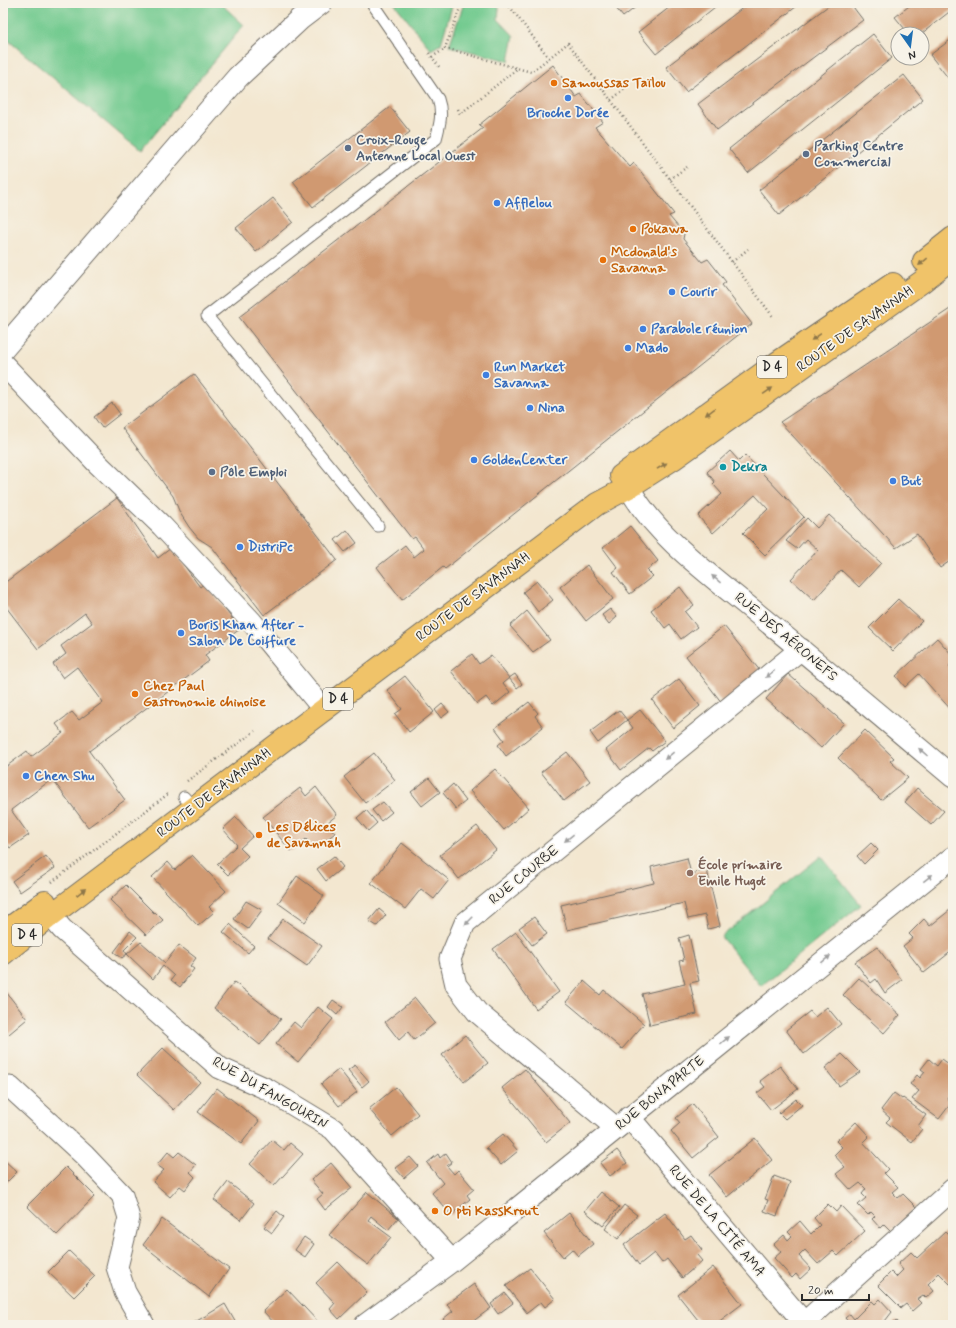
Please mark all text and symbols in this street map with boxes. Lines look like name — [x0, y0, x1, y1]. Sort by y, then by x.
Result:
north arrow — [890, 26, 930, 66]
text: N — [907, 47, 917, 62]
place label: Samoussas Taïlou — [562, 74, 666, 92]
marker: Samoussas Taïlou — [549, 78, 559, 88]
marker: Brioche Dorée — [563, 93, 573, 103]
place label: Brioche Dorée — [527, 104, 609, 122]
place label: Croix-Rouge Antenne Local Ouest — [356, 131, 476, 165]
place label: Parking Centre Commercial — [814, 137, 904, 171]
marker: Croix-Rouge Antenne Local Ouest — [343, 143, 353, 153]
marker: Parking Centre Commercial — [801, 149, 811, 159]
place label: Afflelou — [505, 194, 553, 212]
marker: Afflelou — [492, 198, 502, 208]
place label: Pokawa — [641, 220, 688, 238]
marker: Pokawa — [628, 224, 638, 234]
place label: Mcdonald's Savanna — [611, 243, 678, 277]
marker: Mcdonald's Savanna — [598, 255, 608, 265]
one-way arrow — [917, 258, 928, 267]
street label: ROUTE DE SAVANNAH — [793, 282, 917, 376]
place label: Courir — [680, 283, 718, 301]
marker: Courir — [667, 287, 677, 297]
place label: Parabole réunion — [651, 320, 748, 338]
marker: Parabole réunion — [638, 324, 648, 334]
one-way arrow — [811, 333, 821, 341]
place label: Mado — [636, 339, 669, 357]
marker: Mado — [623, 343, 633, 353]
road number: D 4 — [757, 356, 787, 378]
place label: Run Market Savanna — [494, 358, 566, 392]
marker: Run Market Savanna — [481, 370, 491, 380]
one-way arrow — [762, 387, 773, 395]
place label: Nina — [538, 399, 565, 417]
marker: Nina — [525, 403, 535, 413]
one-way arrow — [705, 408, 715, 416]
place label: GoldenCenter — [482, 451, 568, 469]
marker: GoldenCenter — [469, 455, 479, 465]
place label: Dekra — [731, 458, 768, 476]
marker: Dekra — [718, 462, 728, 472]
place label: Pôle Emploi — [220, 463, 287, 481]
one-way arrow — [656, 463, 667, 470]
marker: Pôle Emploi — [207, 467, 217, 477]
place label: But — [901, 472, 922, 490]
marker: But — [888, 476, 898, 486]
place label: DistriPc — [248, 538, 293, 556]
marker: DistriPc — [235, 542, 245, 552]
street label: ROUTE DE SAVANNAH — [412, 548, 534, 646]
one-way arrow — [711, 575, 721, 584]
street label: RUE DES AÉRONEFS — [731, 589, 841, 686]
place label: Boris Khan After - Salon De Coiffure — [189, 616, 305, 650]
marker: Boris Khan After - Salon De Coiffure — [176, 628, 186, 638]
one-way arrow — [765, 669, 776, 678]
place label: Chez Paul Gastronomie chinoise — [143, 677, 266, 711]
road number: D 4 — [323, 688, 353, 710]
marker: Chez Paul Gastronomie chinoise — [130, 689, 140, 699]
street label: ROUTE DE SAVANNAH — [153, 744, 275, 842]
one-way arrow — [918, 748, 928, 757]
one-way arrow — [664, 751, 675, 760]
place label: Chen Shu — [34, 767, 95, 785]
marker: Chen Shu — [21, 771, 31, 781]
place label: Les Délices de Savannah — [267, 818, 341, 852]
marker: Les Délices de Savannah — [254, 830, 264, 840]
one-way arrow — [563, 834, 574, 843]
street label: RUE COURBE — [485, 841, 563, 909]
place label: École primaire Emile Hugot — [698, 856, 783, 891]
marker: École primaire Emile Hugot — [685, 868, 695, 878]
one-way arrow — [922, 873, 933, 882]
one-way arrow — [76, 888, 87, 897]
one-way arrow — [464, 916, 474, 926]
road number: D 4 — [12, 924, 42, 946]
one-way arrow — [821, 955, 832, 963]
one-way arrow — [719, 1036, 730, 1045]
street label: RUE BONAPARTE — [612, 1052, 708, 1134]
street label: RUE DU FANGOURIN — [209, 1053, 331, 1133]
street label: RUE DE LA CITÉ AMA — [665, 1161, 769, 1281]
place label: O pti KassKrout — [443, 1202, 540, 1220]
marker: O pti KassKrout — [430, 1206, 440, 1216]
scale bar — [802, 1276, 869, 1302]
text: 20 m — [808, 1283, 834, 1299]

